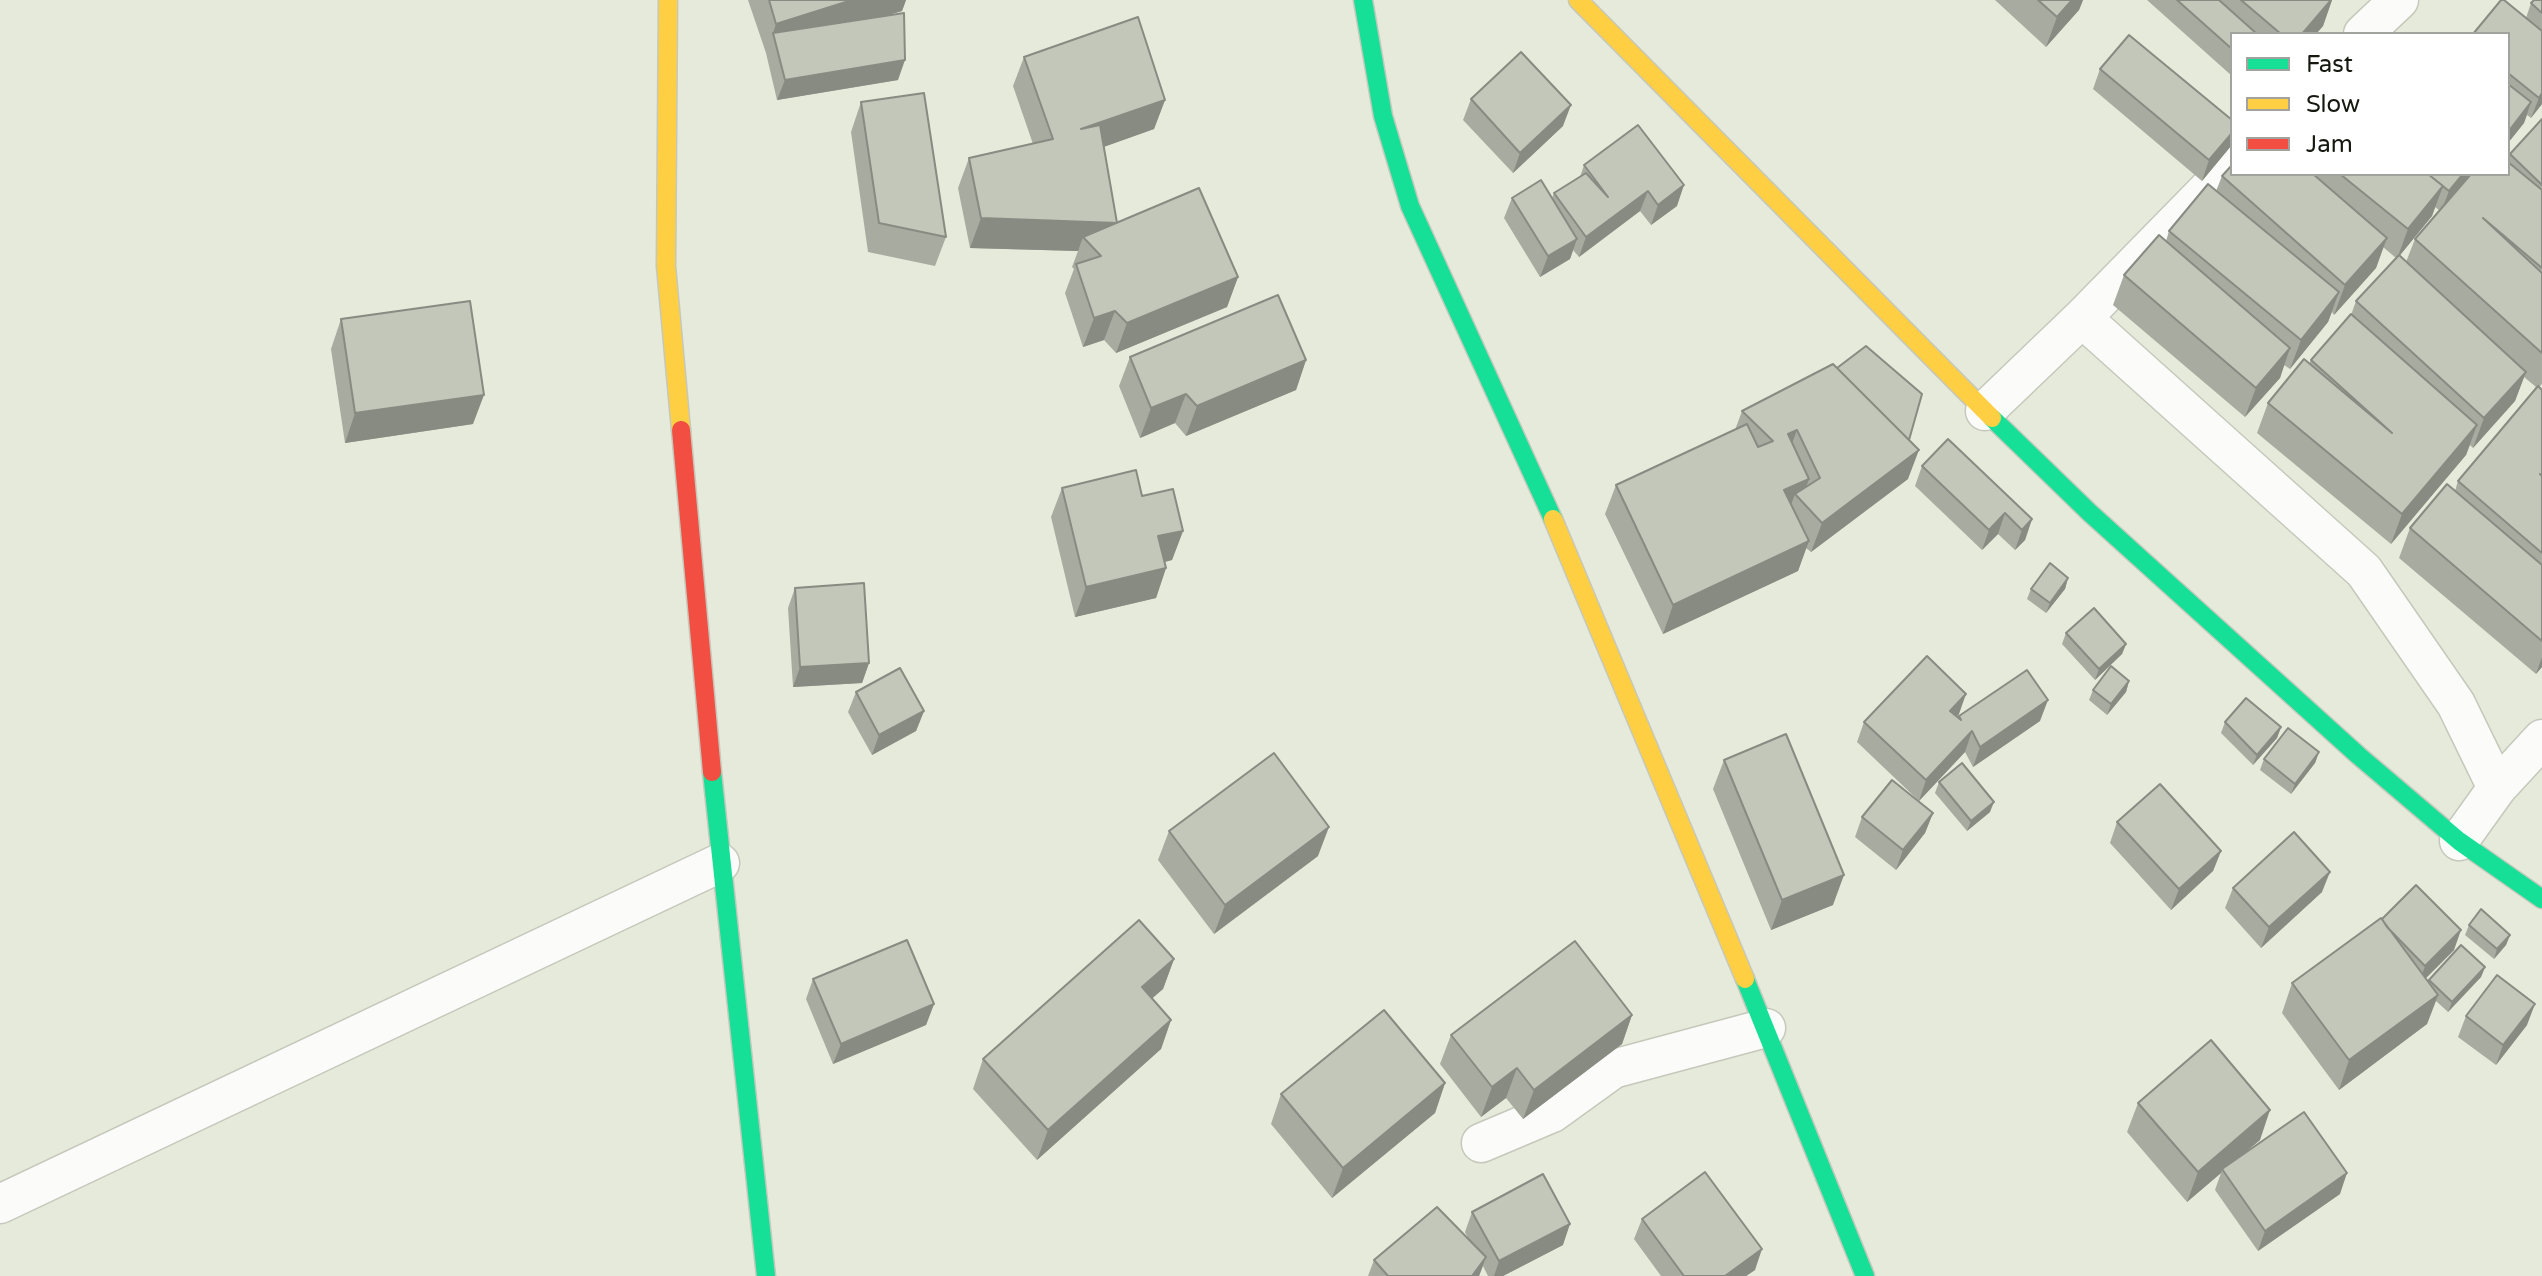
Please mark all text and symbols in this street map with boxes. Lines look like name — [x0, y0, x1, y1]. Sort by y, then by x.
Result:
legend — [2230, 32, 2510, 176]
text: Fast — [2306, 50, 2353, 79]
text: Slow — [2306, 90, 2360, 119]
text: Jam — [2306, 130, 2353, 159]

